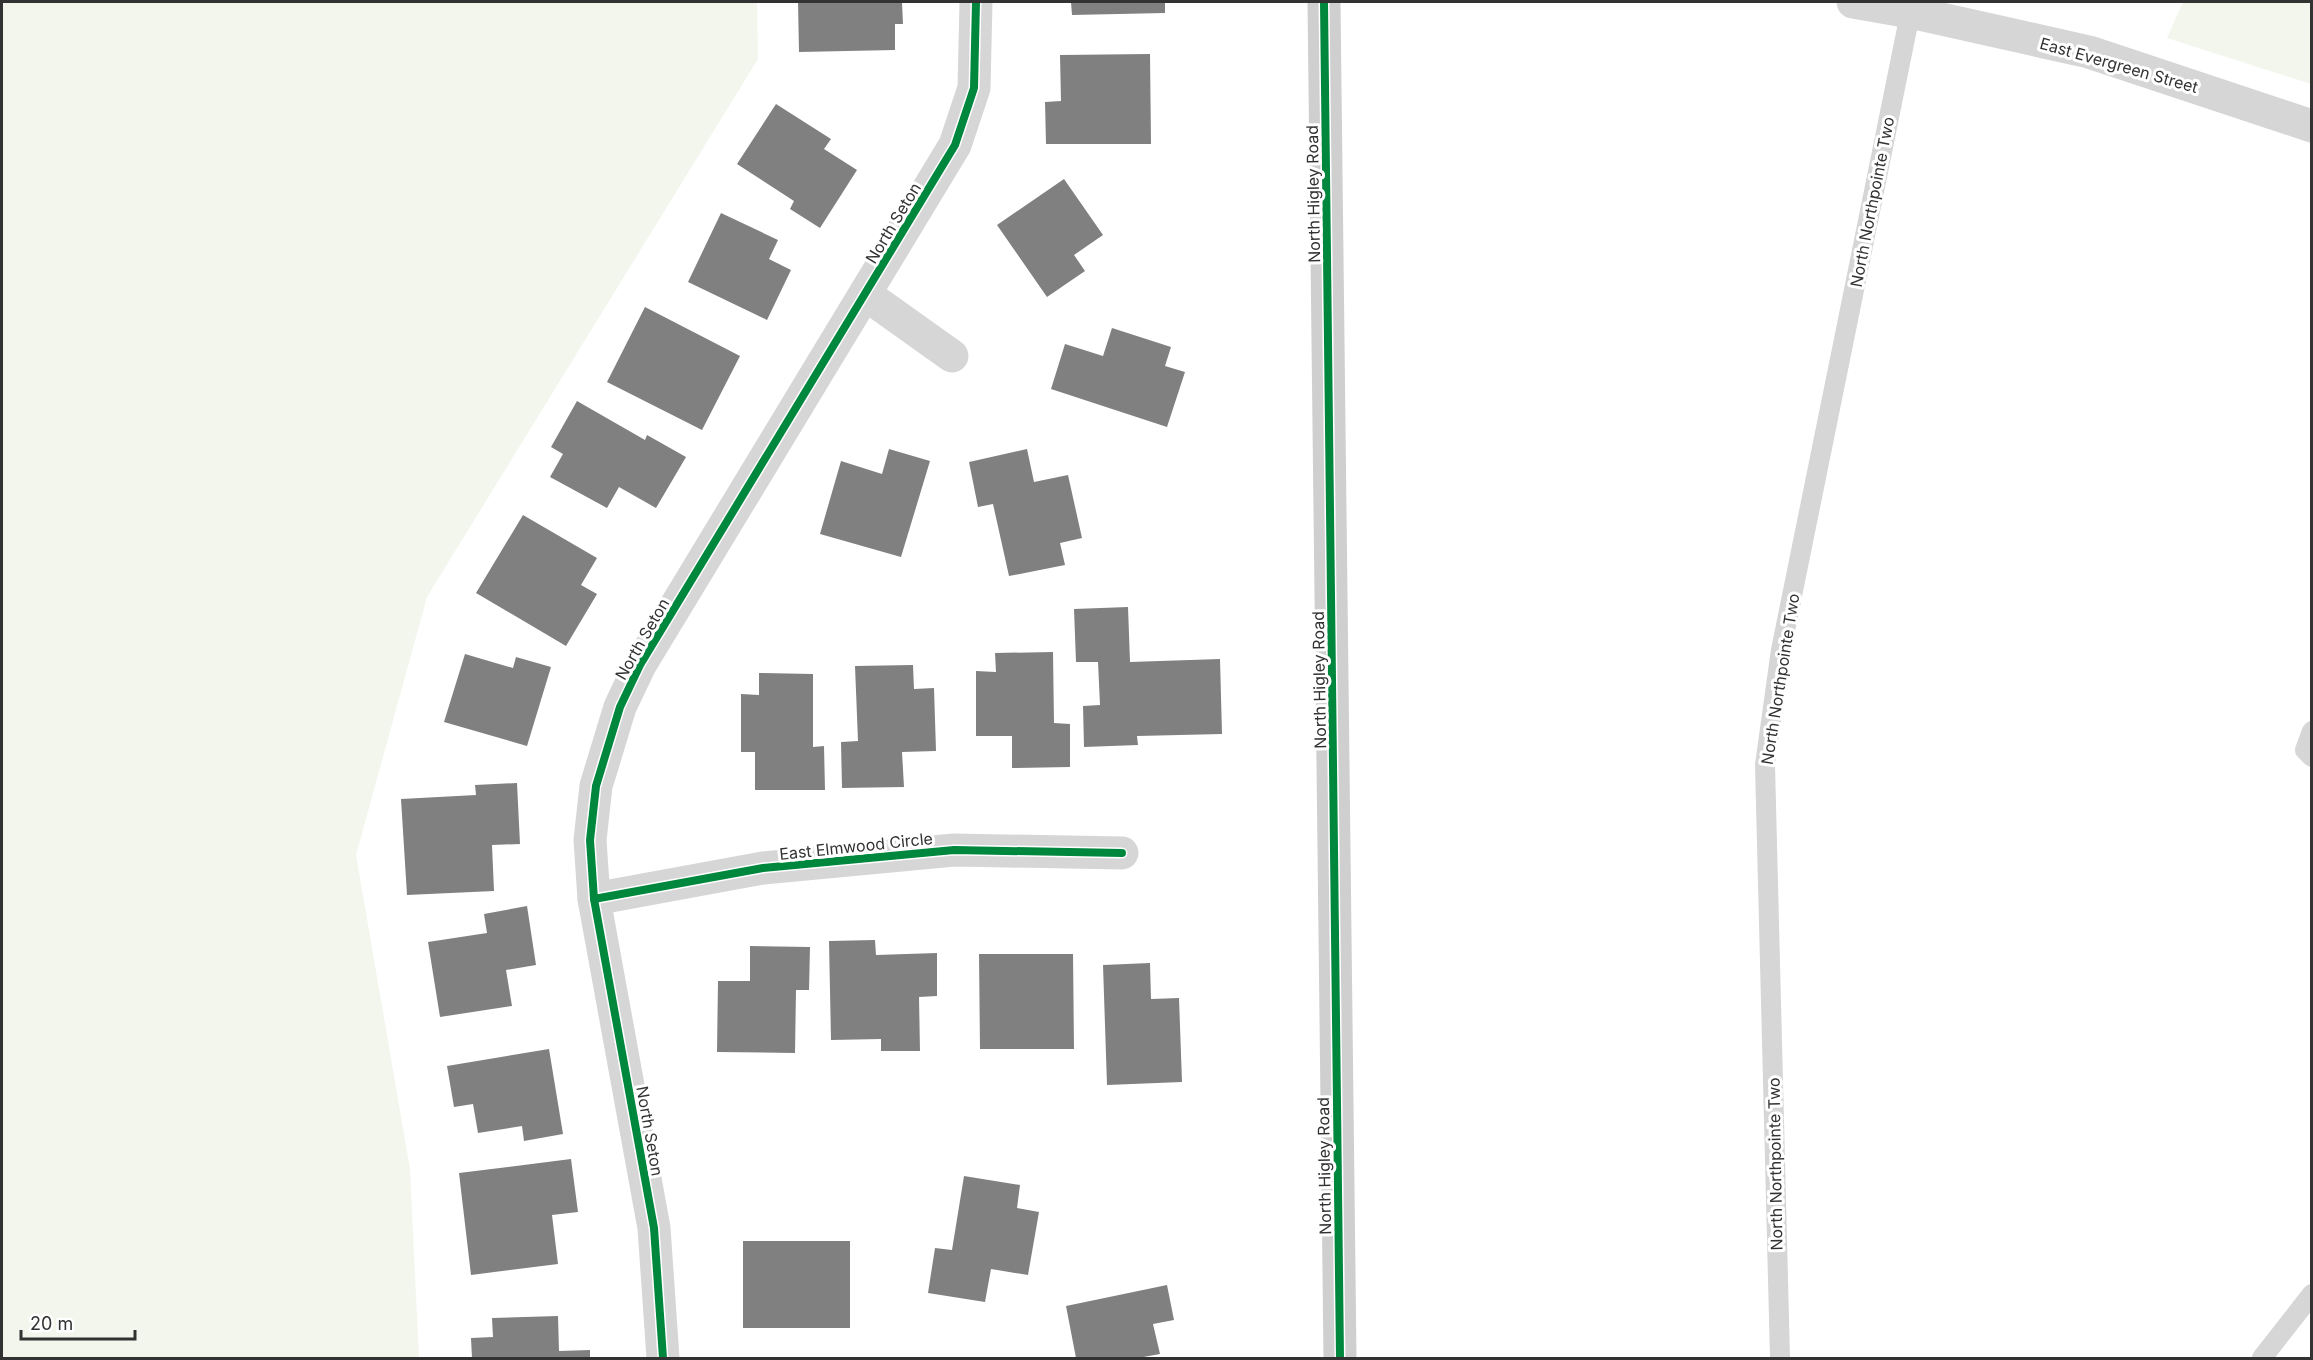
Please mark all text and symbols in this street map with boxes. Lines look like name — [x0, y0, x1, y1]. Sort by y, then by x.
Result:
street label: East Evergreen Street — [2038, 33, 2200, 97]
street label: North Northpointe Two — [1846, 115, 1898, 289]
street label: North Higley Road — [1302, 125, 1324, 263]
street label: North Seton — [861, 179, 925, 267]
street label: North Northpointe Two — [1757, 592, 1803, 766]
street label: North Seton — [611, 595, 673, 683]
street label: North Higley Road — [1308, 611, 1330, 749]
street label: East Elmwood Circle — [778, 828, 934, 864]
street label: North Northpointe Two — [1763, 1077, 1787, 1251]
street label: North Seton — [632, 1085, 668, 1177]
street label: North Higley Road — [1313, 1097, 1335, 1235]
scale bar — [21, 1303, 135, 1341]
text: 20 m — [30, 1313, 73, 1334]

